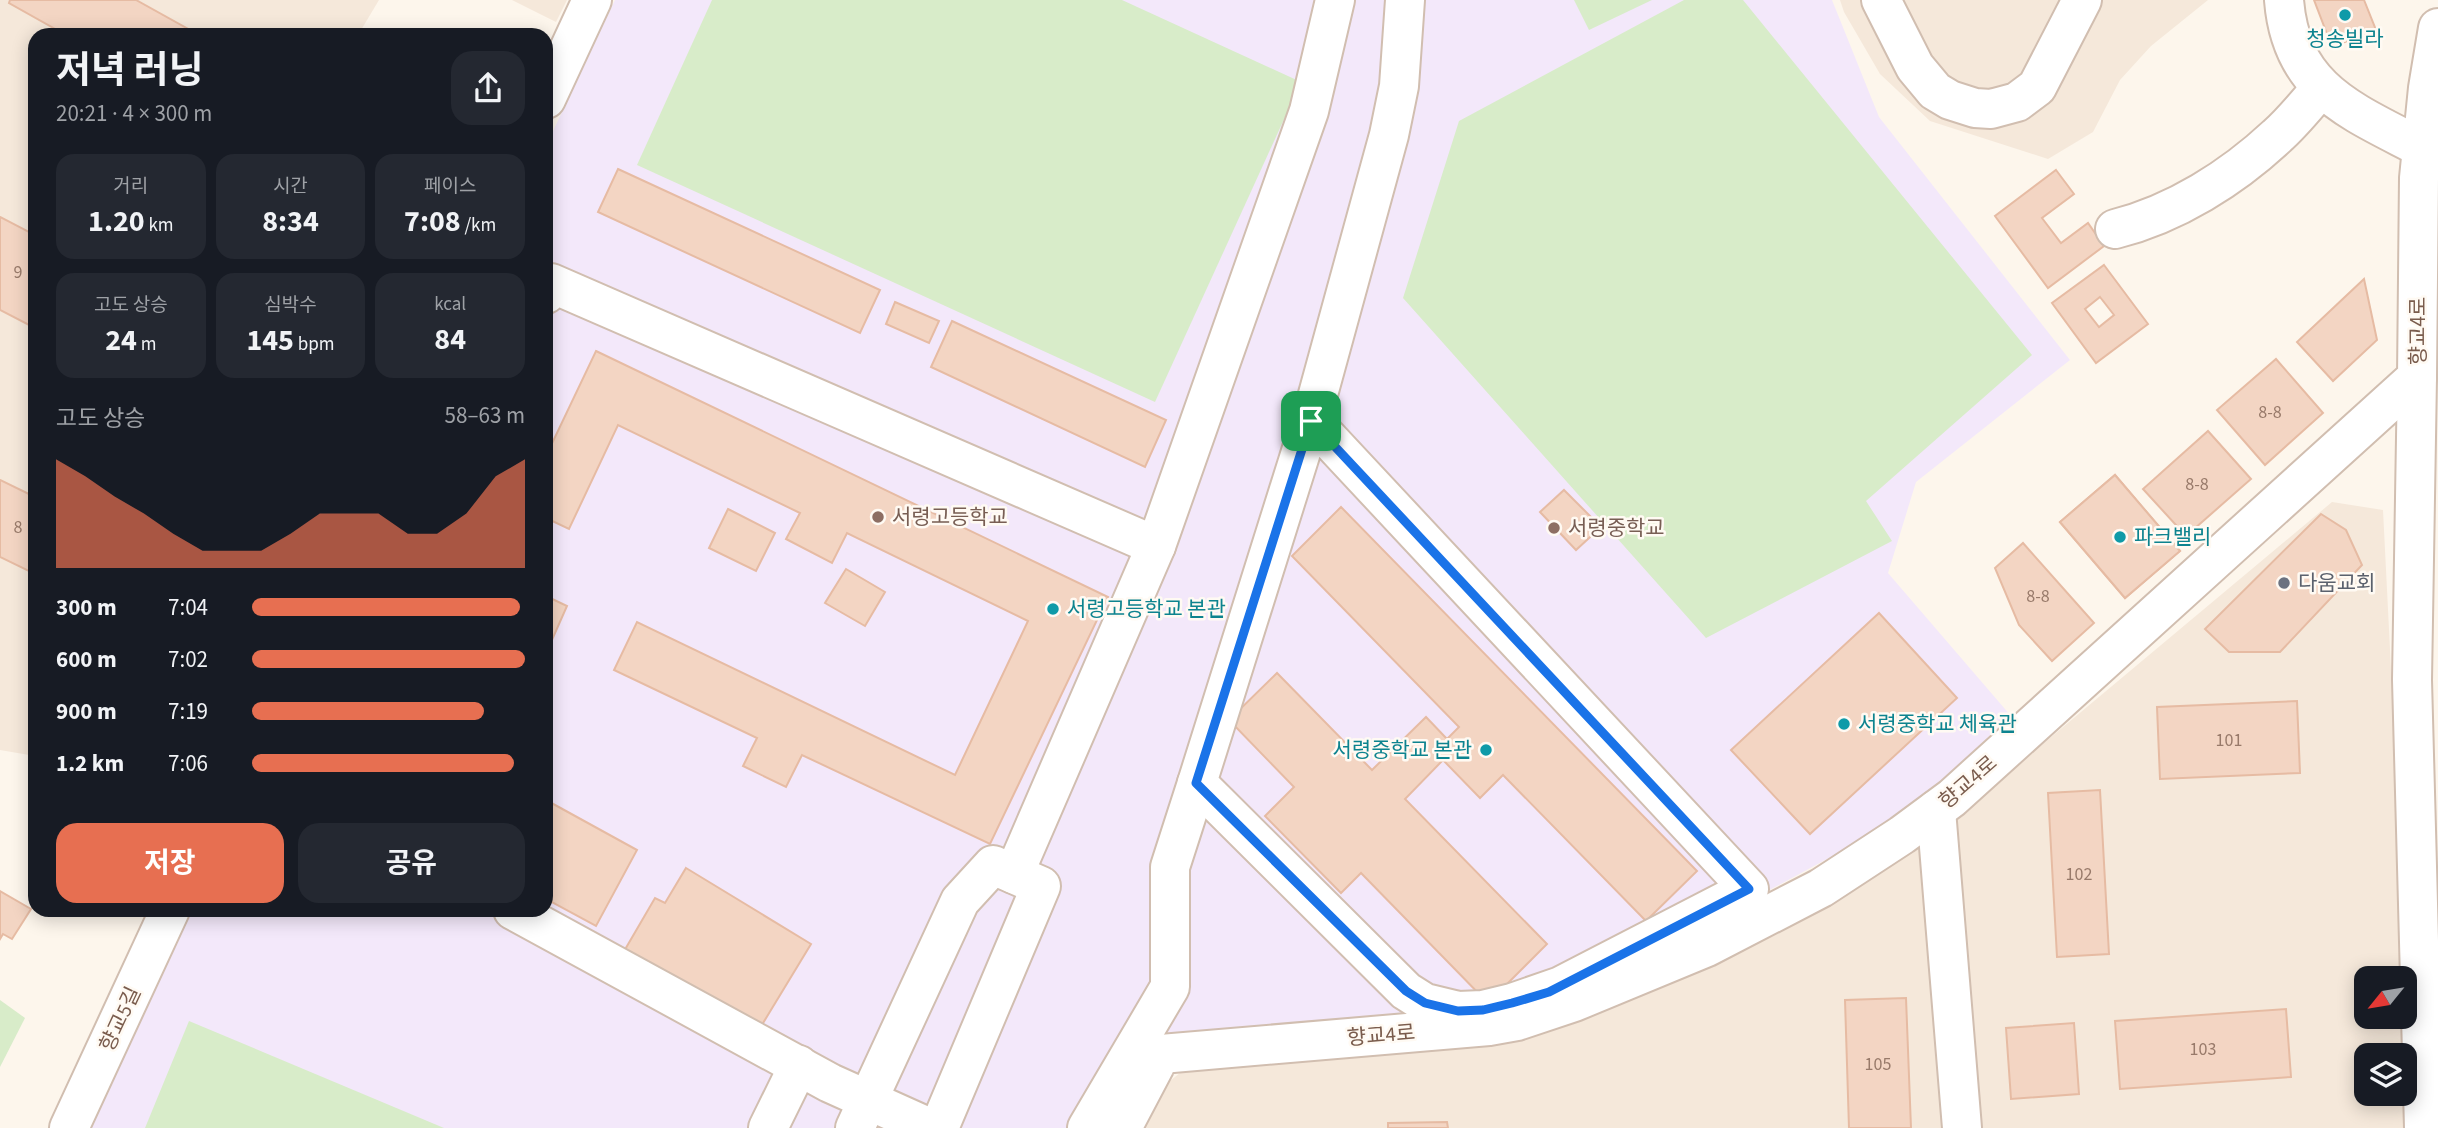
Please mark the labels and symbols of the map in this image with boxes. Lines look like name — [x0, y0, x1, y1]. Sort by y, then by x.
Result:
marker: 청송빌라 — [2337, 7, 2353, 23]
place label: 청송빌라 — [2306, 24, 2384, 54]
house number: 9 — [14, 260, 23, 285]
street label: 향교4로 — [2403, 297, 2433, 365]
pin — [1281, 391, 1341, 451]
house number: 8-8 — [2258, 400, 2282, 425]
house number: 8-8 — [2185, 472, 2209, 497]
place label: 서령고등학교 — [892, 502, 1008, 532]
marker: 서령고등학교 — [870, 509, 886, 525]
place label: 서령중학교 — [1568, 513, 1665, 543]
house number: 8 — [14, 515, 23, 540]
marker: 서령중학교 — [1546, 520, 1562, 536]
place label: 파크밸리 — [2134, 522, 2211, 552]
marker: 파크밸리 — [2112, 529, 2128, 545]
place label: 다움교회 — [2298, 568, 2375, 598]
marker: 다움교회 — [2276, 575, 2292, 591]
house number: 8-8 — [2026, 584, 2050, 609]
place label: 서령고등학교 본관 — [1067, 594, 1226, 624]
marker: 서령고등학교 본관 — [1045, 601, 1061, 617]
place label: 서령중학교 체육관 — [1858, 709, 2017, 739]
marker: 서령중학교 체육관 — [1836, 716, 1852, 732]
house number: 101 — [2216, 728, 2242, 753]
place label: 서령중학교 본관 — [1333, 735, 1472, 765]
marker: 서령중학교 본관 — [1478, 742, 1494, 758]
street label: 향교4로 — [1932, 748, 2004, 816]
house number: 102 — [2066, 862, 2092, 887]
north arrow — [2354, 966, 2417, 1029]
street label: 향교5길 — [92, 982, 148, 1056]
street label: 향교4로 — [1346, 1017, 1416, 1053]
house number: 103 — [2190, 1037, 2216, 1062]
house number: 105 — [1865, 1052, 1891, 1077]

